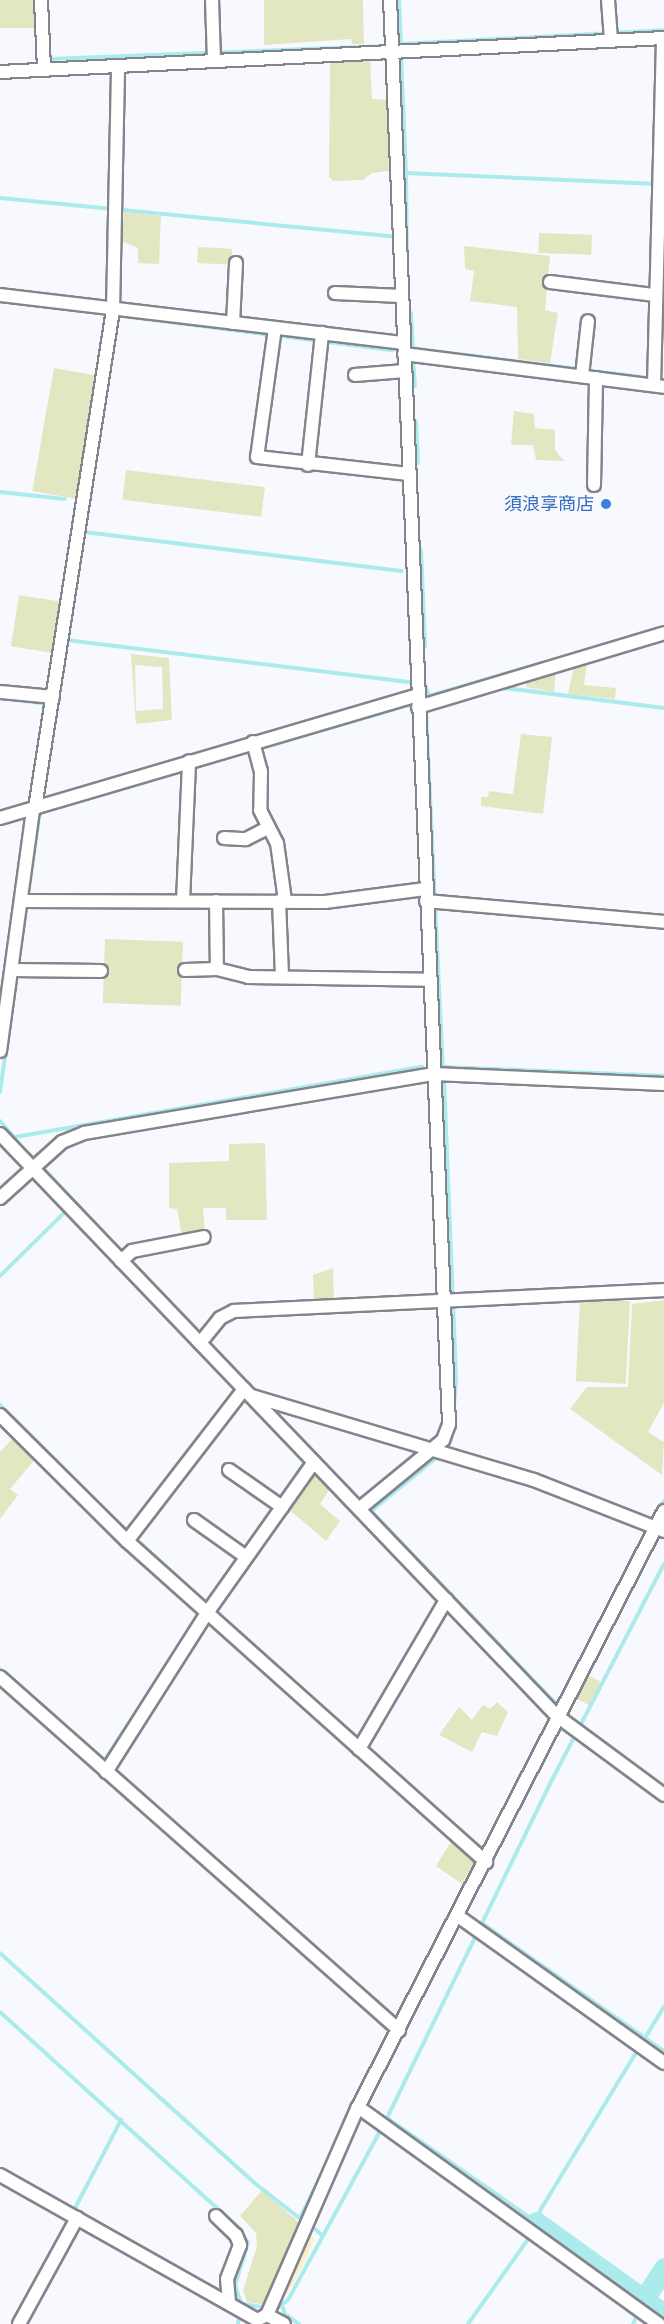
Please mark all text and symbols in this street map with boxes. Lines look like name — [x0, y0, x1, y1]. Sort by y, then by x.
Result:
place label: 須浪享商店 — [504, 493, 594, 515]
marker: 須浪享商店 — [599, 497, 613, 511]

